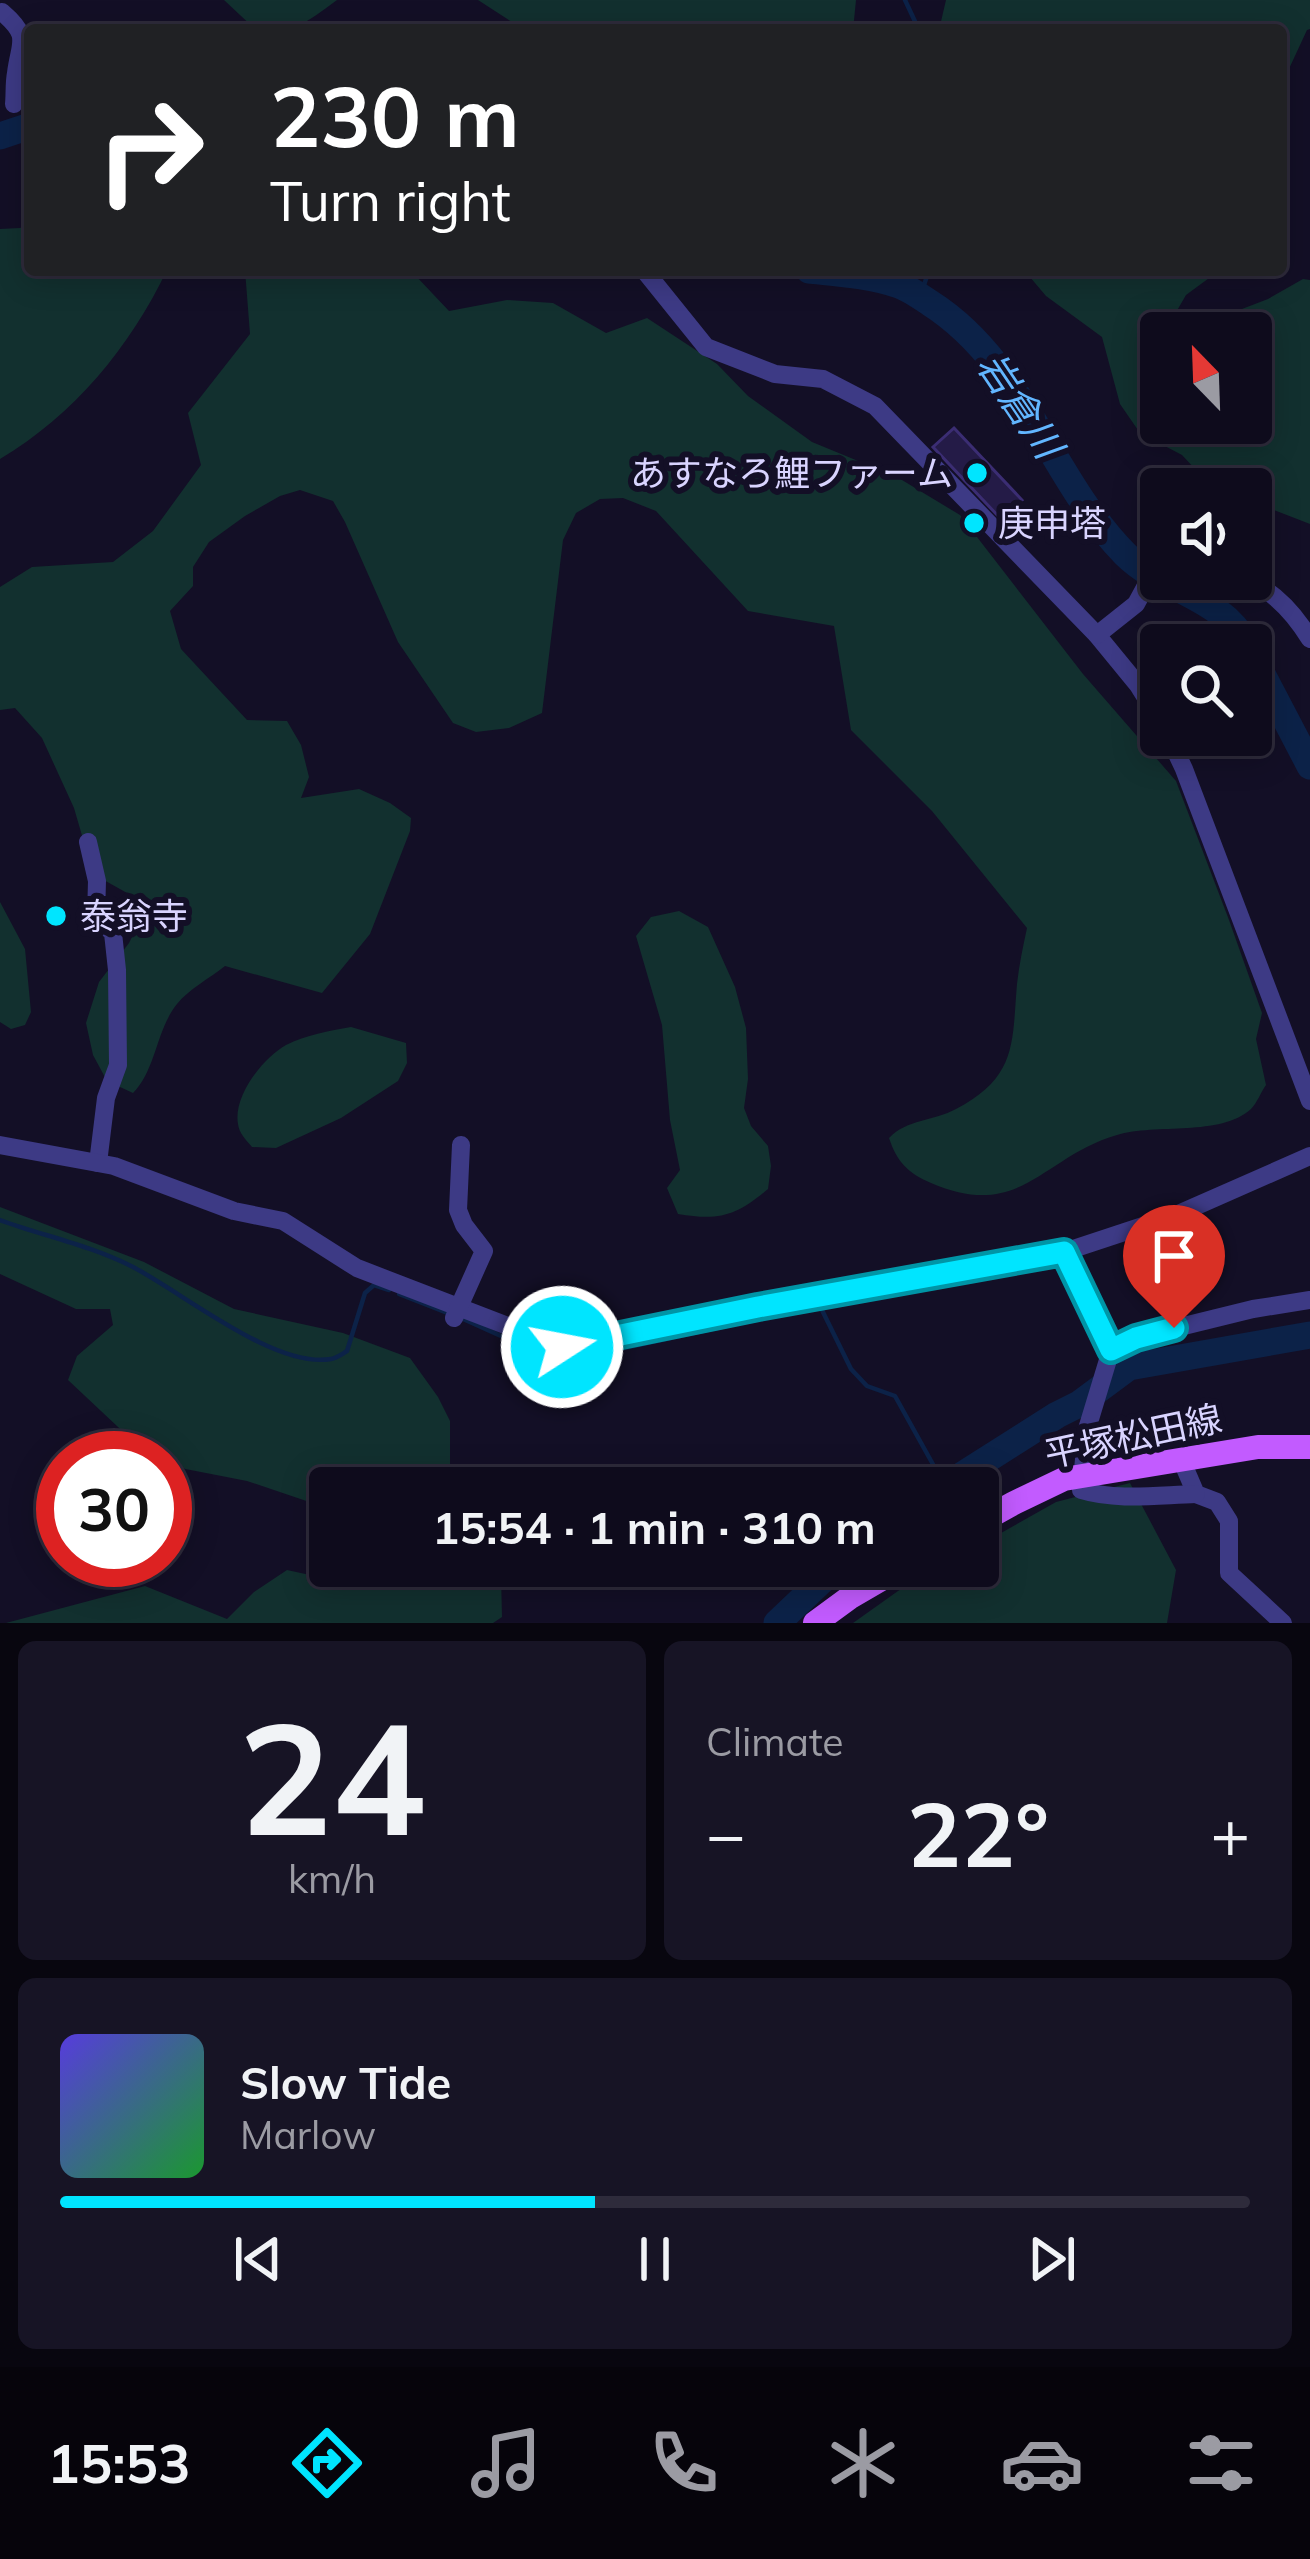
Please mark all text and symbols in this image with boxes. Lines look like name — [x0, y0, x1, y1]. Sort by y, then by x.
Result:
text: 230 m — [270, 63, 520, 168]
icon: right — [72, 72, 228, 228]
text: Turn right — [270, 167, 511, 235]
north arrow — [1140, 312, 1272, 444]
map controls — [1140, 312, 1272, 756]
water label: 岩倉川 — [967, 343, 1076, 470]
place label: あすなろ鯉ファーム — [630, 450, 953, 495]
marker: あすなろ鯉ファーム — [964, 460, 990, 486]
button: sound — [1140, 468, 1272, 600]
place label: 庚申塔 — [998, 500, 1106, 545]
marker: 庚申塔 — [961, 510, 987, 536]
button: search — [1140, 624, 1272, 756]
place label: 泰翁寺 — [80, 893, 188, 938]
marker: 泰翁寺 — [43, 903, 69, 929]
pin — [1123, 1205, 1225, 1328]
icon: arrive — [1141, 1223, 1207, 1289]
position arrow — [499, 1284, 625, 1410]
street label: 平塚松田線 — [1040, 1395, 1226, 1476]
speed limit sign: 30 — [36, 1431, 192, 1587]
text: 15:54 · 1 min · 310 m — [432, 1499, 876, 1555]
text: 24 — [238, 1678, 426, 1874]
text: Climate — [706, 1717, 844, 1766]
text: 22° — [907, 1777, 1049, 1890]
text: − — [706, 1792, 746, 1875]
text: + — [1210, 1792, 1250, 1875]
text: km/h — [288, 1854, 376, 1903]
text: Slow Tide — [240, 2054, 451, 2110]
text: Marlow — [240, 2110, 376, 2159]
icon: previous — [225, 2226, 291, 2292]
icon: pause — [622, 2226, 688, 2292]
icon: next — [1019, 2226, 1085, 2292]
icon: directions — [285, 2421, 369, 2505]
icon: music — [464, 2421, 548, 2505]
icon: phone — [642, 2421, 726, 2505]
icon: climate — [821, 2421, 905, 2505]
icon: car — [1000, 2421, 1084, 2505]
icon: filters — [1179, 2421, 1263, 2505]
text: 15:53 — [47, 2429, 190, 2497]

